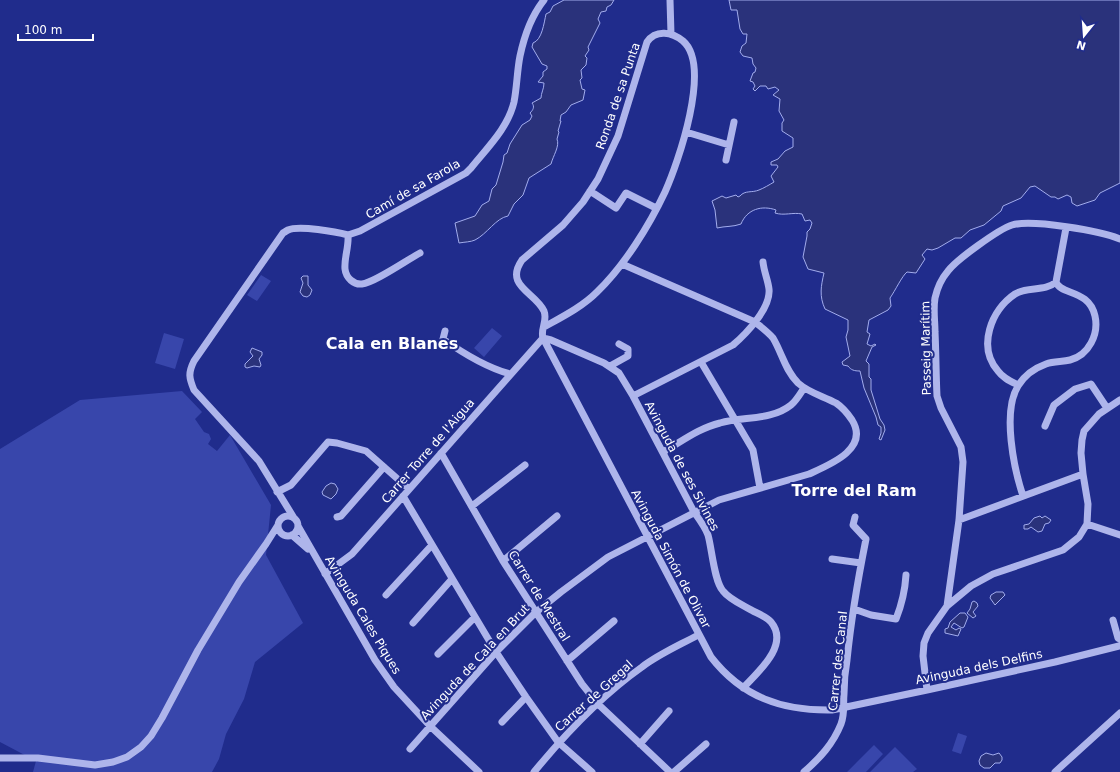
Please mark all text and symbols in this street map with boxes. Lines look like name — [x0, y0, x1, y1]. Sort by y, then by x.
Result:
scale bar — [18, 16, 93, 42]
north arrow — [1064, 16, 1104, 56]
text: 100 m — [24, 23, 62, 37]
text: N — [1075, 38, 1088, 53]
street label: Ronda de sa Punta — [593, 41, 643, 151]
street label: Camí de sa Farola — [363, 156, 463, 222]
street label: Passeig Marítim — [918, 301, 934, 395]
district label: Cala en Blanes — [326, 334, 458, 353]
street label: Carrer Torre de l'Aigua — [379, 396, 477, 506]
street label: Avinguda de ses Sivines — [642, 399, 722, 533]
district label: Torre del Ram — [791, 481, 917, 500]
street label: Avinguda Simón de Olivar — [628, 487, 714, 631]
street label: Carrer de Mestral — [505, 548, 573, 644]
street label: Avinguda Cales Piques — [322, 553, 404, 677]
street label: Avinguda de Cala en Brut — [418, 601, 532, 723]
street label: Carrer des Canal — [826, 610, 850, 712]
street label: Avinguda dels Delfins — [914, 647, 1044, 687]
street label: Carrer de Gregal — [552, 657, 636, 735]

